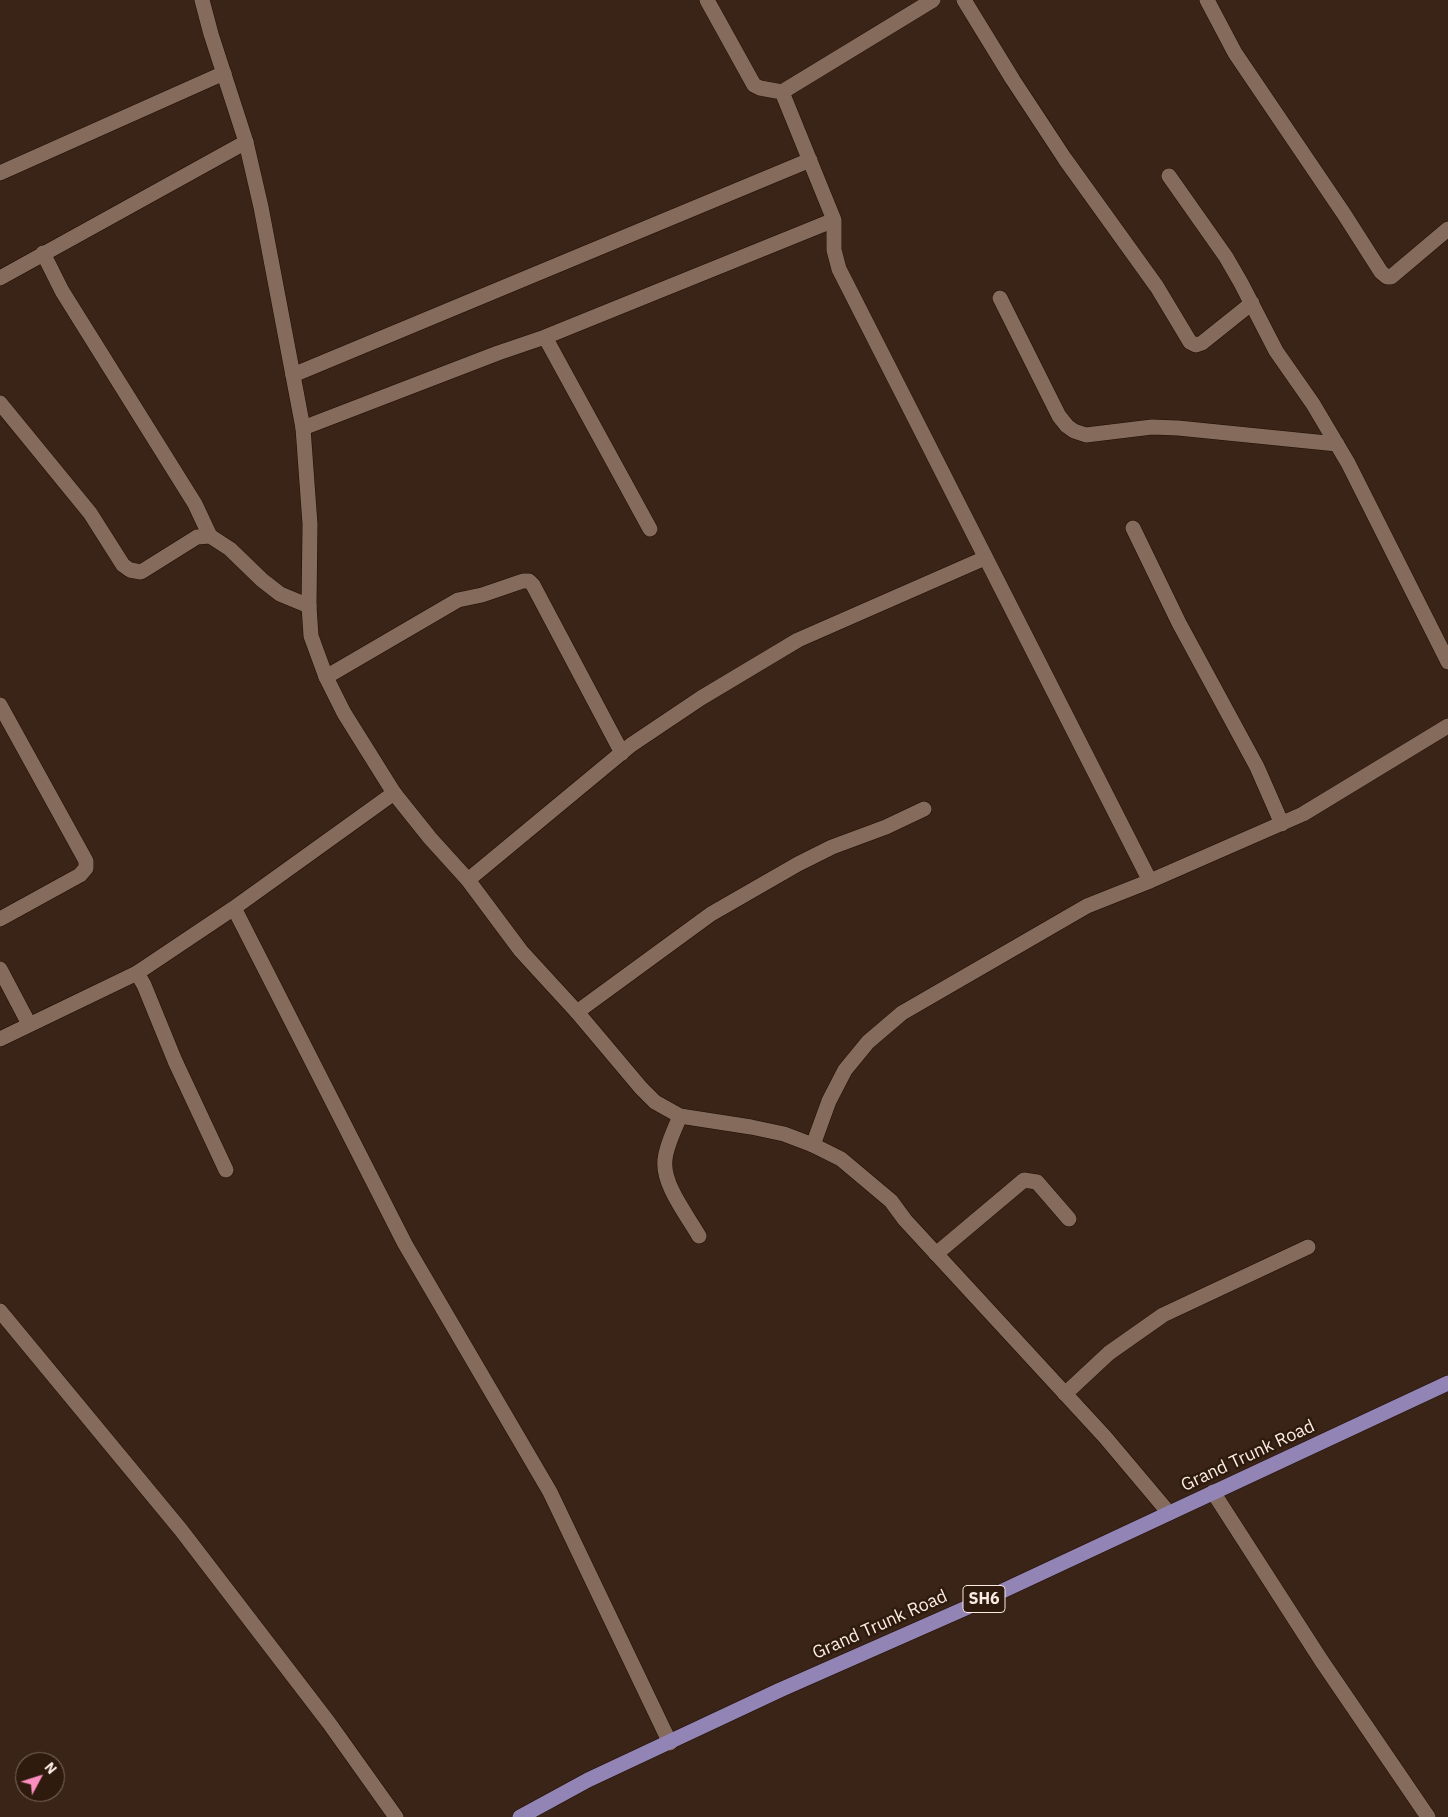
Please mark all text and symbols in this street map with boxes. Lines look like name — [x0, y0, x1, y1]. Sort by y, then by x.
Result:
street label: Grand Trunk Road — [1178, 1416, 1318, 1496]
street label: Grand Trunk Road — [809, 1586, 951, 1664]
road number: SH6 — [963, 1586, 1005, 1612]
north arrow — [15, 1752, 65, 1802]
text: N — [41, 1758, 61, 1778]

